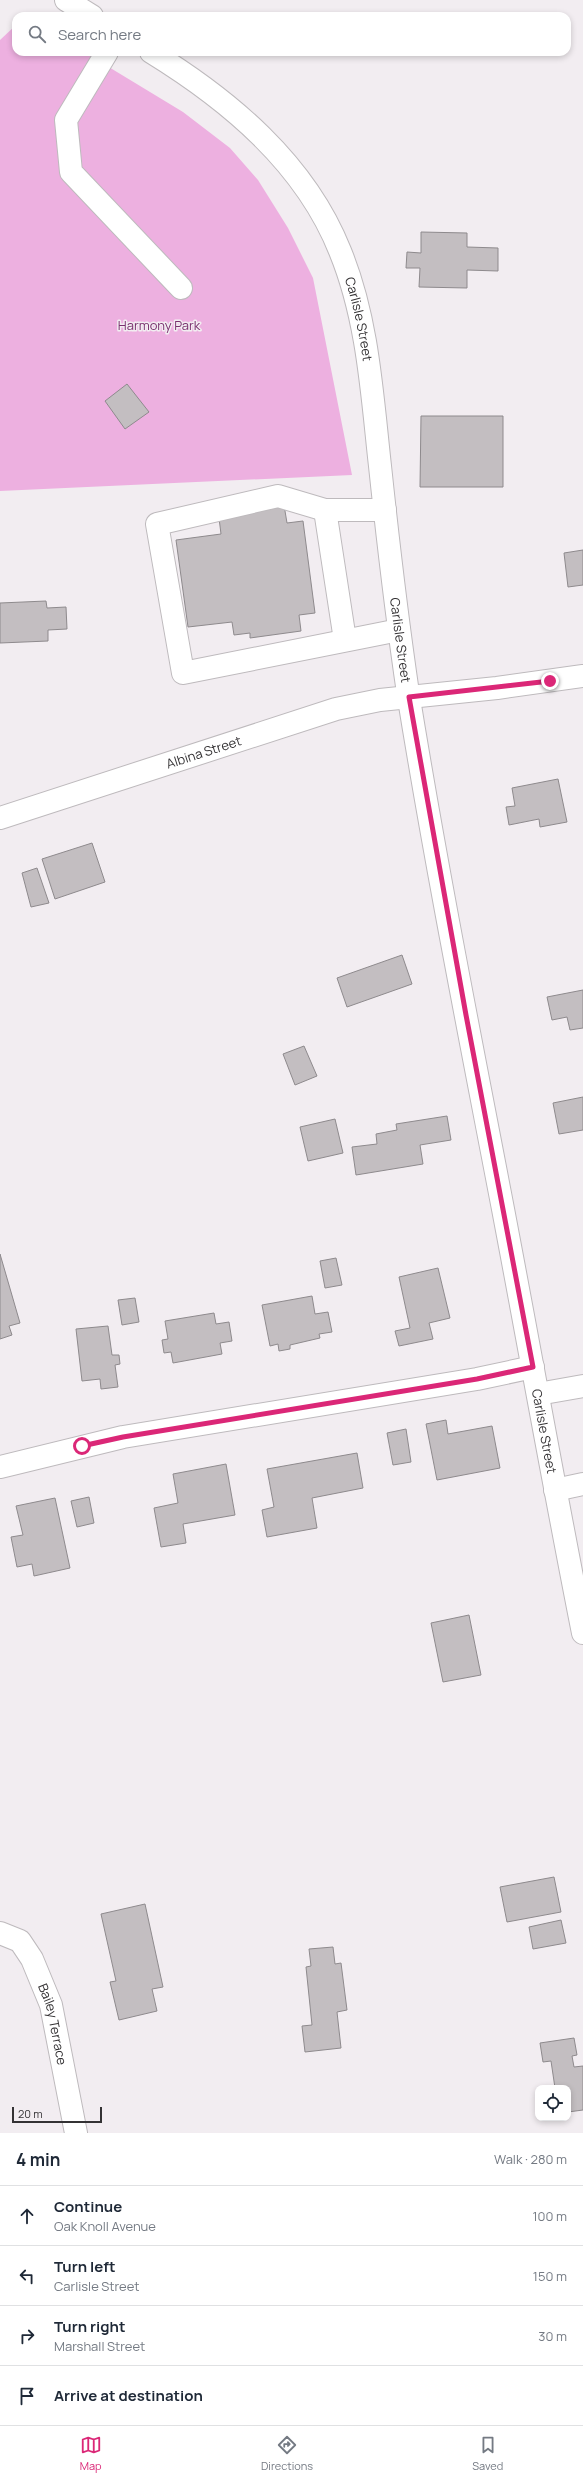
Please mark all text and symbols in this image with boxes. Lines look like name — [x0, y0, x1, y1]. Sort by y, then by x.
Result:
search box — [12, 12, 571, 56]
icon: search — [26, 23, 48, 45]
text: Search here — [58, 24, 141, 45]
street label: Carlisle Street — [341, 275, 377, 362]
park label: Harmony Park — [118, 316, 201, 334]
street label: Carlisle Street — [386, 597, 415, 684]
route end — [541, 672, 559, 690]
street label: Albina Street — [164, 731, 243, 773]
street label: Carlisle Street — [528, 1387, 561, 1475]
route start — [73, 1437, 91, 1455]
street label: Bailey Terrace — [34, 1981, 72, 2067]
map controls — [535, 2085, 571, 2121]
button: locate — [535, 2085, 571, 2121]
scale bar — [12, 2105, 102, 2124]
text: 20 m — [18, 2106, 43, 2121]
text: 4 min — [16, 2148, 60, 2171]
text: Walk · 280 m — [494, 2150, 567, 2168]
text: Continue — [54, 2196, 122, 2217]
icon: ahead — [16, 2205, 38, 2227]
text: 100 m — [532, 2207, 567, 2225]
text: Oak Knoll Avenue — [54, 2217, 156, 2235]
text: Turn left — [54, 2256, 116, 2277]
icon: left — [16, 2265, 38, 2287]
text: 150 m — [533, 2267, 567, 2285]
text: Carlisle Street — [54, 2277, 140, 2295]
text: Turn right — [54, 2316, 125, 2337]
icon: right — [16, 2325, 38, 2347]
text: 30 m — [538, 2327, 567, 2345]
text: Marshall Street — [54, 2337, 145, 2355]
icon: arrive — [16, 2385, 38, 2407]
text: Arrive at destination — [54, 2385, 203, 2406]
tab: Map — [80, 2434, 102, 2473]
tab: Directions — [261, 2434, 313, 2473]
tab: Saved — [472, 2434, 503, 2473]

